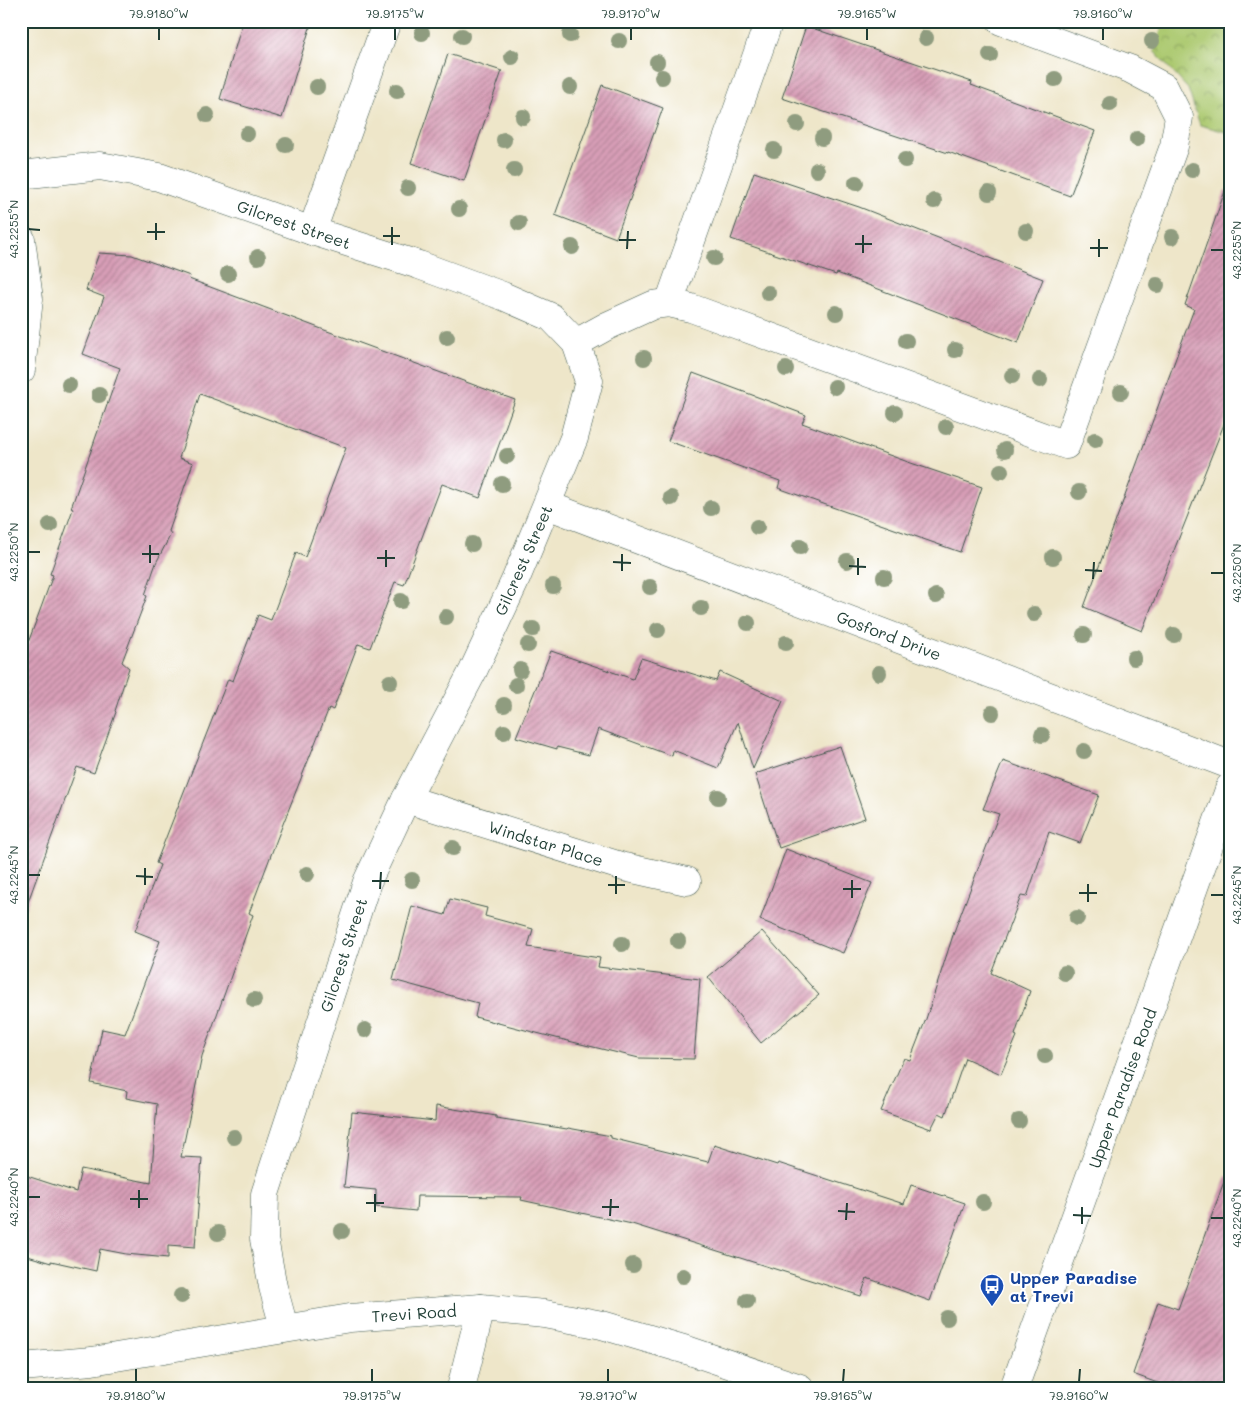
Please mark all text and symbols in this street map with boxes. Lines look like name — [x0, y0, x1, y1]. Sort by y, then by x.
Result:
text: 79.9180°W — [129, 5, 189, 21]
text: 79.9175°W — [366, 5, 424, 21]
text: 79.9170°W — [601, 5, 661, 21]
text: 79.9165°W — [837, 5, 897, 21]
text: 79.9160°W — [1073, 5, 1133, 21]
street label: Gilcrest Street — [234, 195, 354, 253]
text: 43.2255°N — [5, 200, 21, 258]
text: 43.2255°N — [1228, 221, 1244, 279]
street label: Gilcrest Street — [489, 501, 557, 619]
text: 43.2250°N — [5, 523, 21, 581]
text: 43.2250°N — [1228, 544, 1244, 602]
street label: Gosford Drive — [834, 605, 944, 665]
street label: Windstar Place — [486, 816, 606, 870]
text: 43.2245°N — [5, 846, 21, 904]
text: 43.2245°N — [1228, 866, 1244, 924]
street label: Gilcrest Street — [315, 895, 371, 1015]
street label: Upper Paradise Road — [1083, 1005, 1161, 1171]
text: 43.2240°N — [5, 1168, 21, 1226]
text: 43.2240°N — [1228, 1189, 1244, 1247]
place label: Upper Paradise at Trevi — [1010, 1267, 1137, 1306]
bus stop icon: Upper Paradise at Trevi — [979, 1273, 1005, 1307]
street label: Trevi Road — [371, 1300, 457, 1326]
text: 79.9180°W — [106, 1387, 166, 1403]
text: 79.9175°W — [343, 1387, 401, 1403]
text: 79.9170°W — [578, 1387, 638, 1403]
text: 79.9165°W — [813, 1387, 873, 1403]
text: 79.9160°W — [1049, 1387, 1109, 1403]

